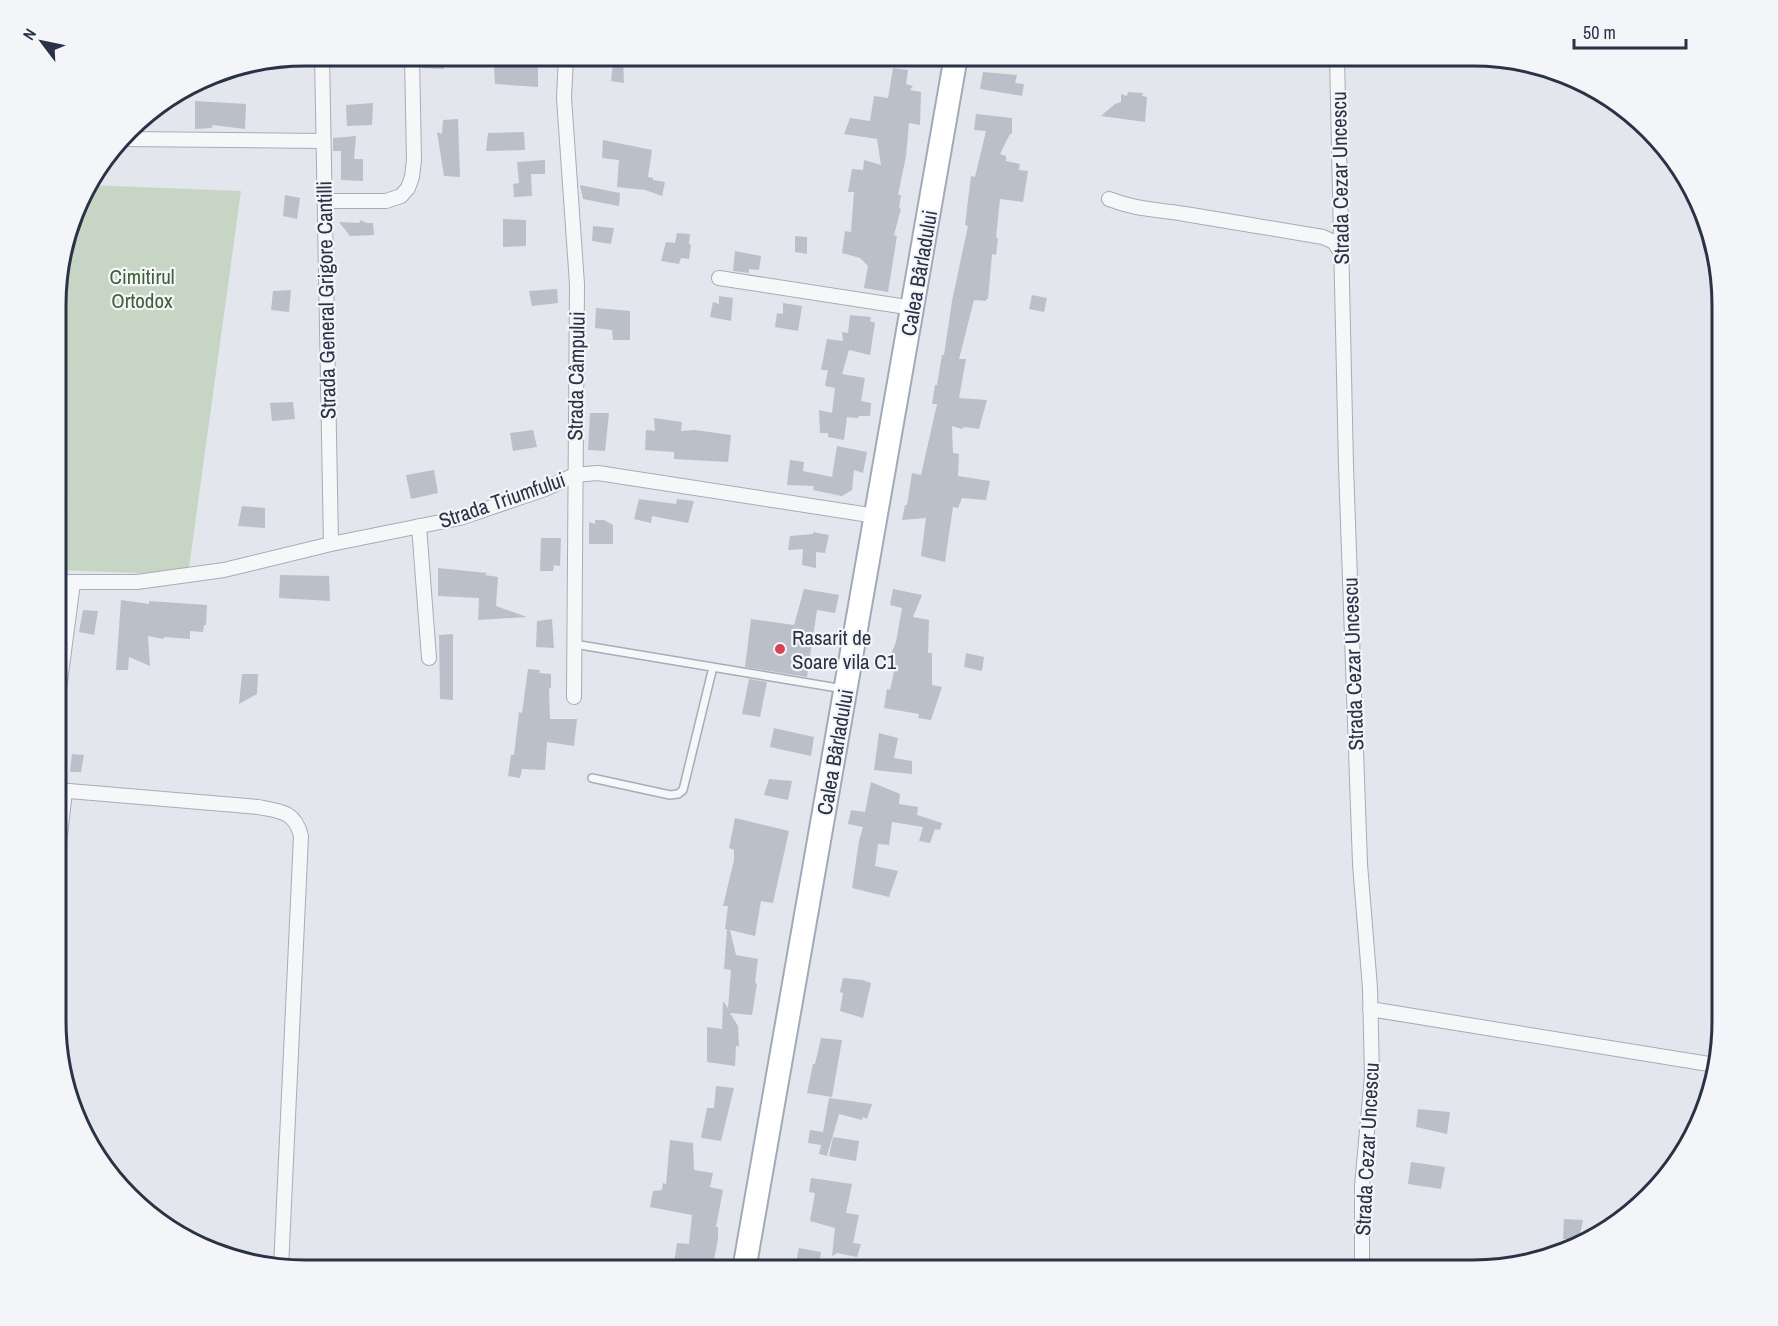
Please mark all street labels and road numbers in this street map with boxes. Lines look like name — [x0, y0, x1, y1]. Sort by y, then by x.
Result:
street label: Strada Cezar Uncescu — [1324, 91, 1356, 265]
street label: Strada General Grigore Cantilli — [309, 181, 343, 419]
street label: Calea Bârladului — [894, 208, 944, 338]
street label: Strada Câmpului — [560, 311, 592, 441]
street label: Strada Triumfului — [435, 465, 569, 535]
street label: Strada Cezar Uncescu — [1335, 577, 1371, 751]
street label: Calea Bârladului — [810, 687, 860, 817]
street label: Strada Cezar Uncescu — [1348, 1062, 1386, 1236]

